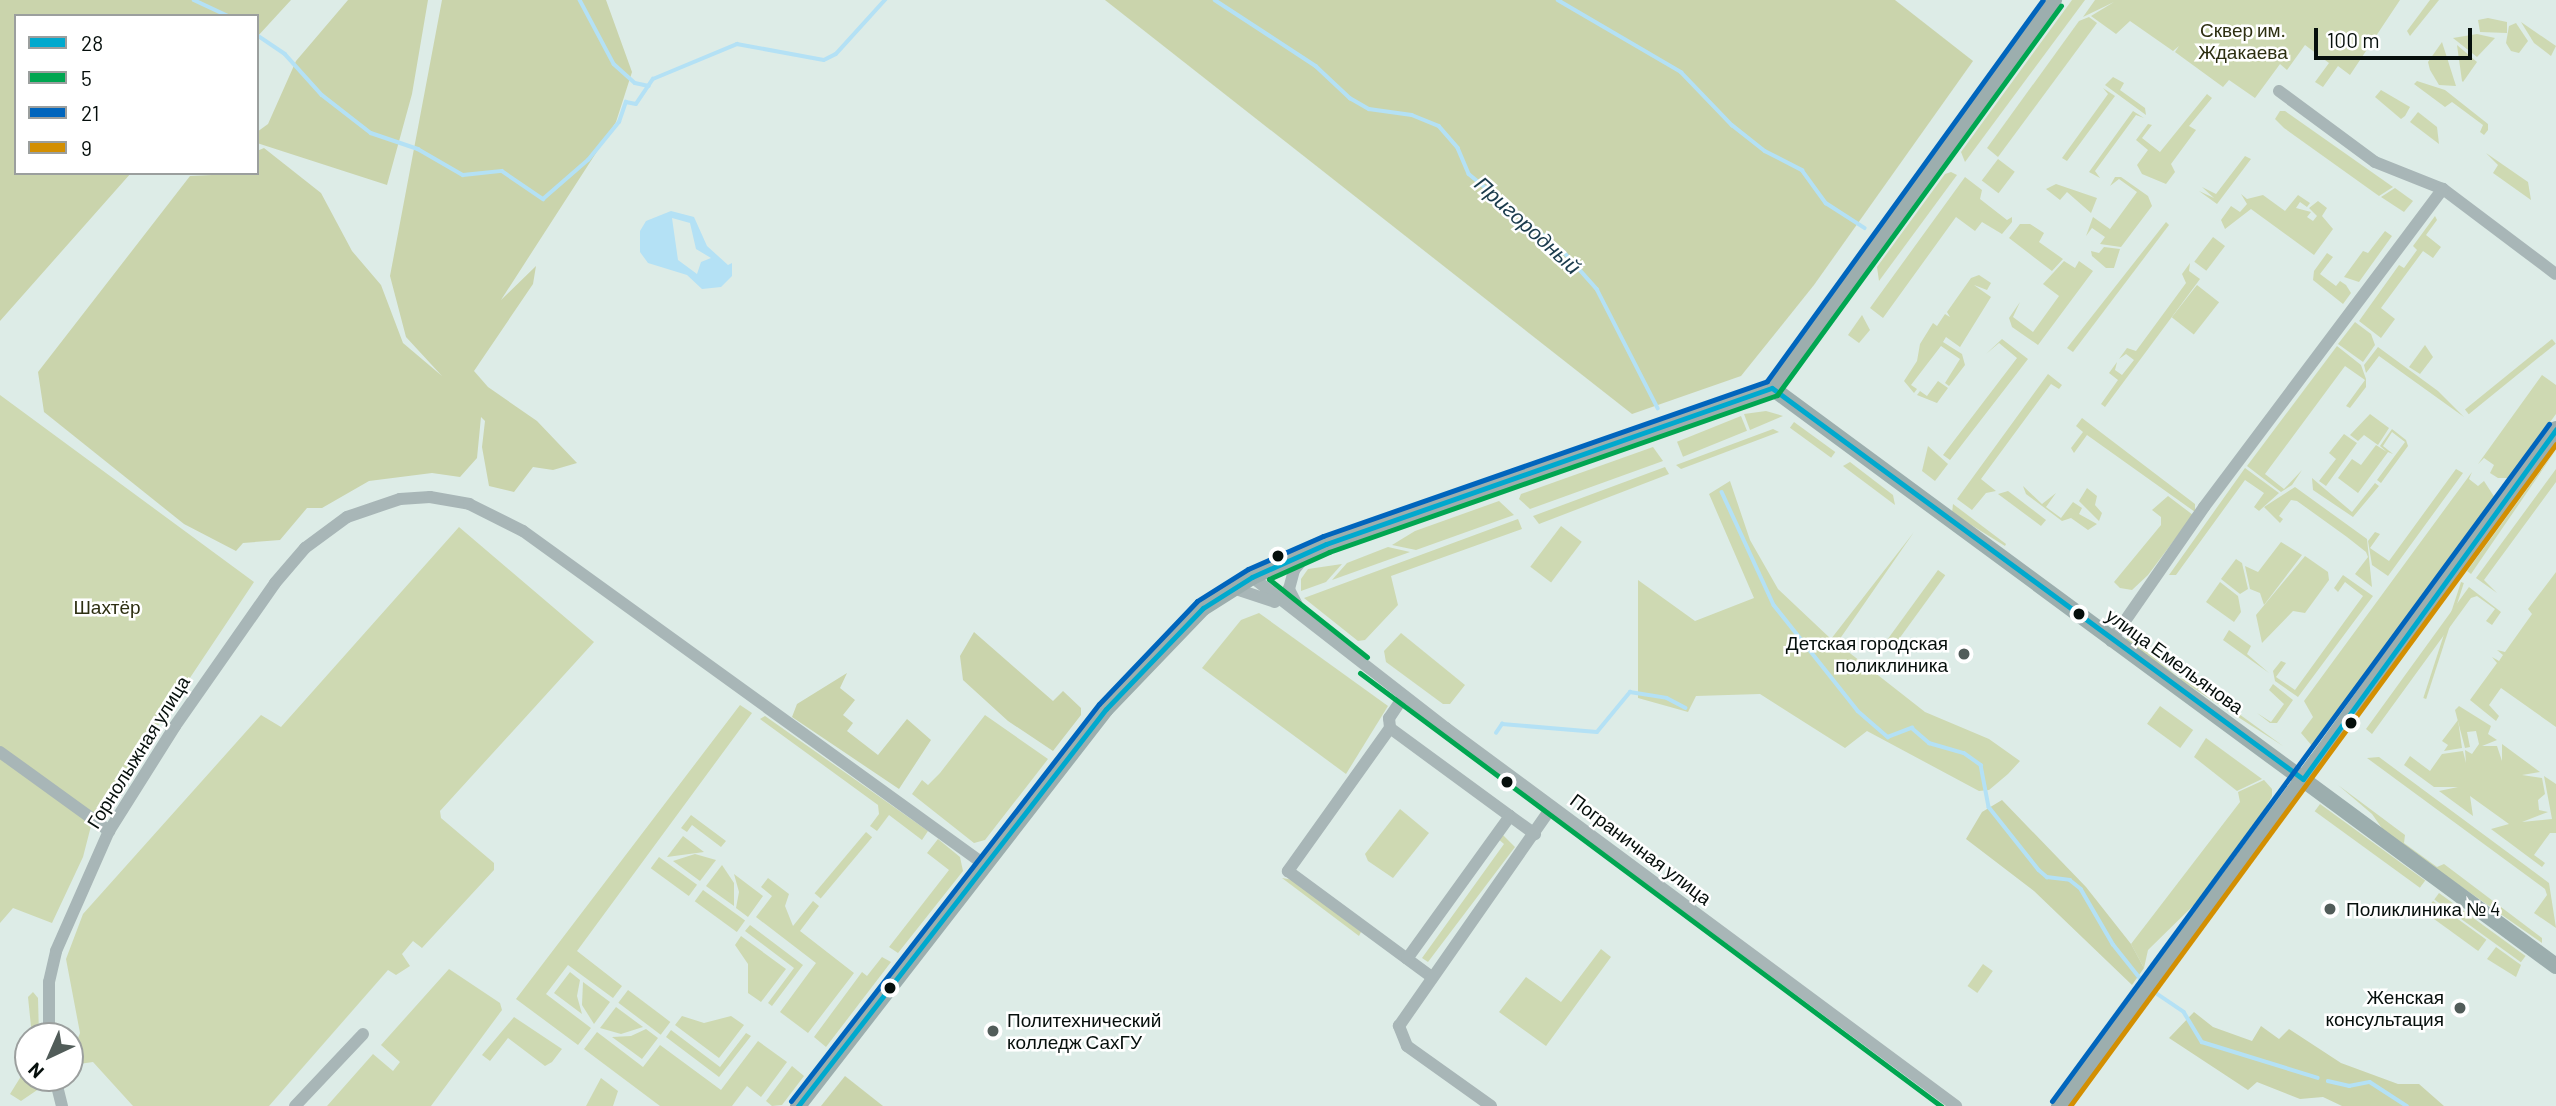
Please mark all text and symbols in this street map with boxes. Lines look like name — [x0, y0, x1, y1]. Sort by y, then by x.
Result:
legend — [14, 14, 259, 175]
scale bar — [2318, 14, 2476, 58]
park label: Сквер им. Ждакаева — [2197, 19, 2289, 63]
text: 100 m — [2327, 27, 2380, 52]
text: 28 — [81, 30, 103, 55]
text: 5 — [81, 65, 92, 90]
text: 21 — [81, 100, 99, 125]
text: 9 — [81, 135, 92, 160]
water label: Пригородный — [1466, 168, 1590, 282]
unlabelled marker — [1271, 549, 1285, 563]
park label: Шахтёр — [72, 596, 142, 618]
street label: улица Емельянова — [2099, 601, 2251, 721]
unlabelled marker — [2072, 607, 2086, 621]
place label: Детская городская поликлиника — [1774, 632, 1948, 676]
marker: Детская городская поликлиника — [1954, 644, 1974, 664]
street label: Горнолыжная улица — [79, 666, 197, 838]
unlabelled marker — [2344, 716, 2358, 730]
unlabelled marker — [1500, 775, 1514, 789]
street label: Пограничная улица — [1561, 785, 1721, 913]
place label: Поликлиника № 4 — [2346, 898, 2510, 920]
marker: Поликлиника № 4 — [2320, 899, 2340, 919]
unlabelled marker — [883, 981, 897, 995]
place label: Женская консультация — [2316, 986, 2444, 1030]
marker: Женская консультация — [2450, 998, 2470, 1018]
place label: Политехнический колледж СахГУ — [1007, 1009, 1174, 1053]
north arrow — [14, 1022, 84, 1092]
marker: Политехнический колледж СахГУ — [985, 1023, 1001, 1039]
text: N — [23, 1058, 48, 1084]

